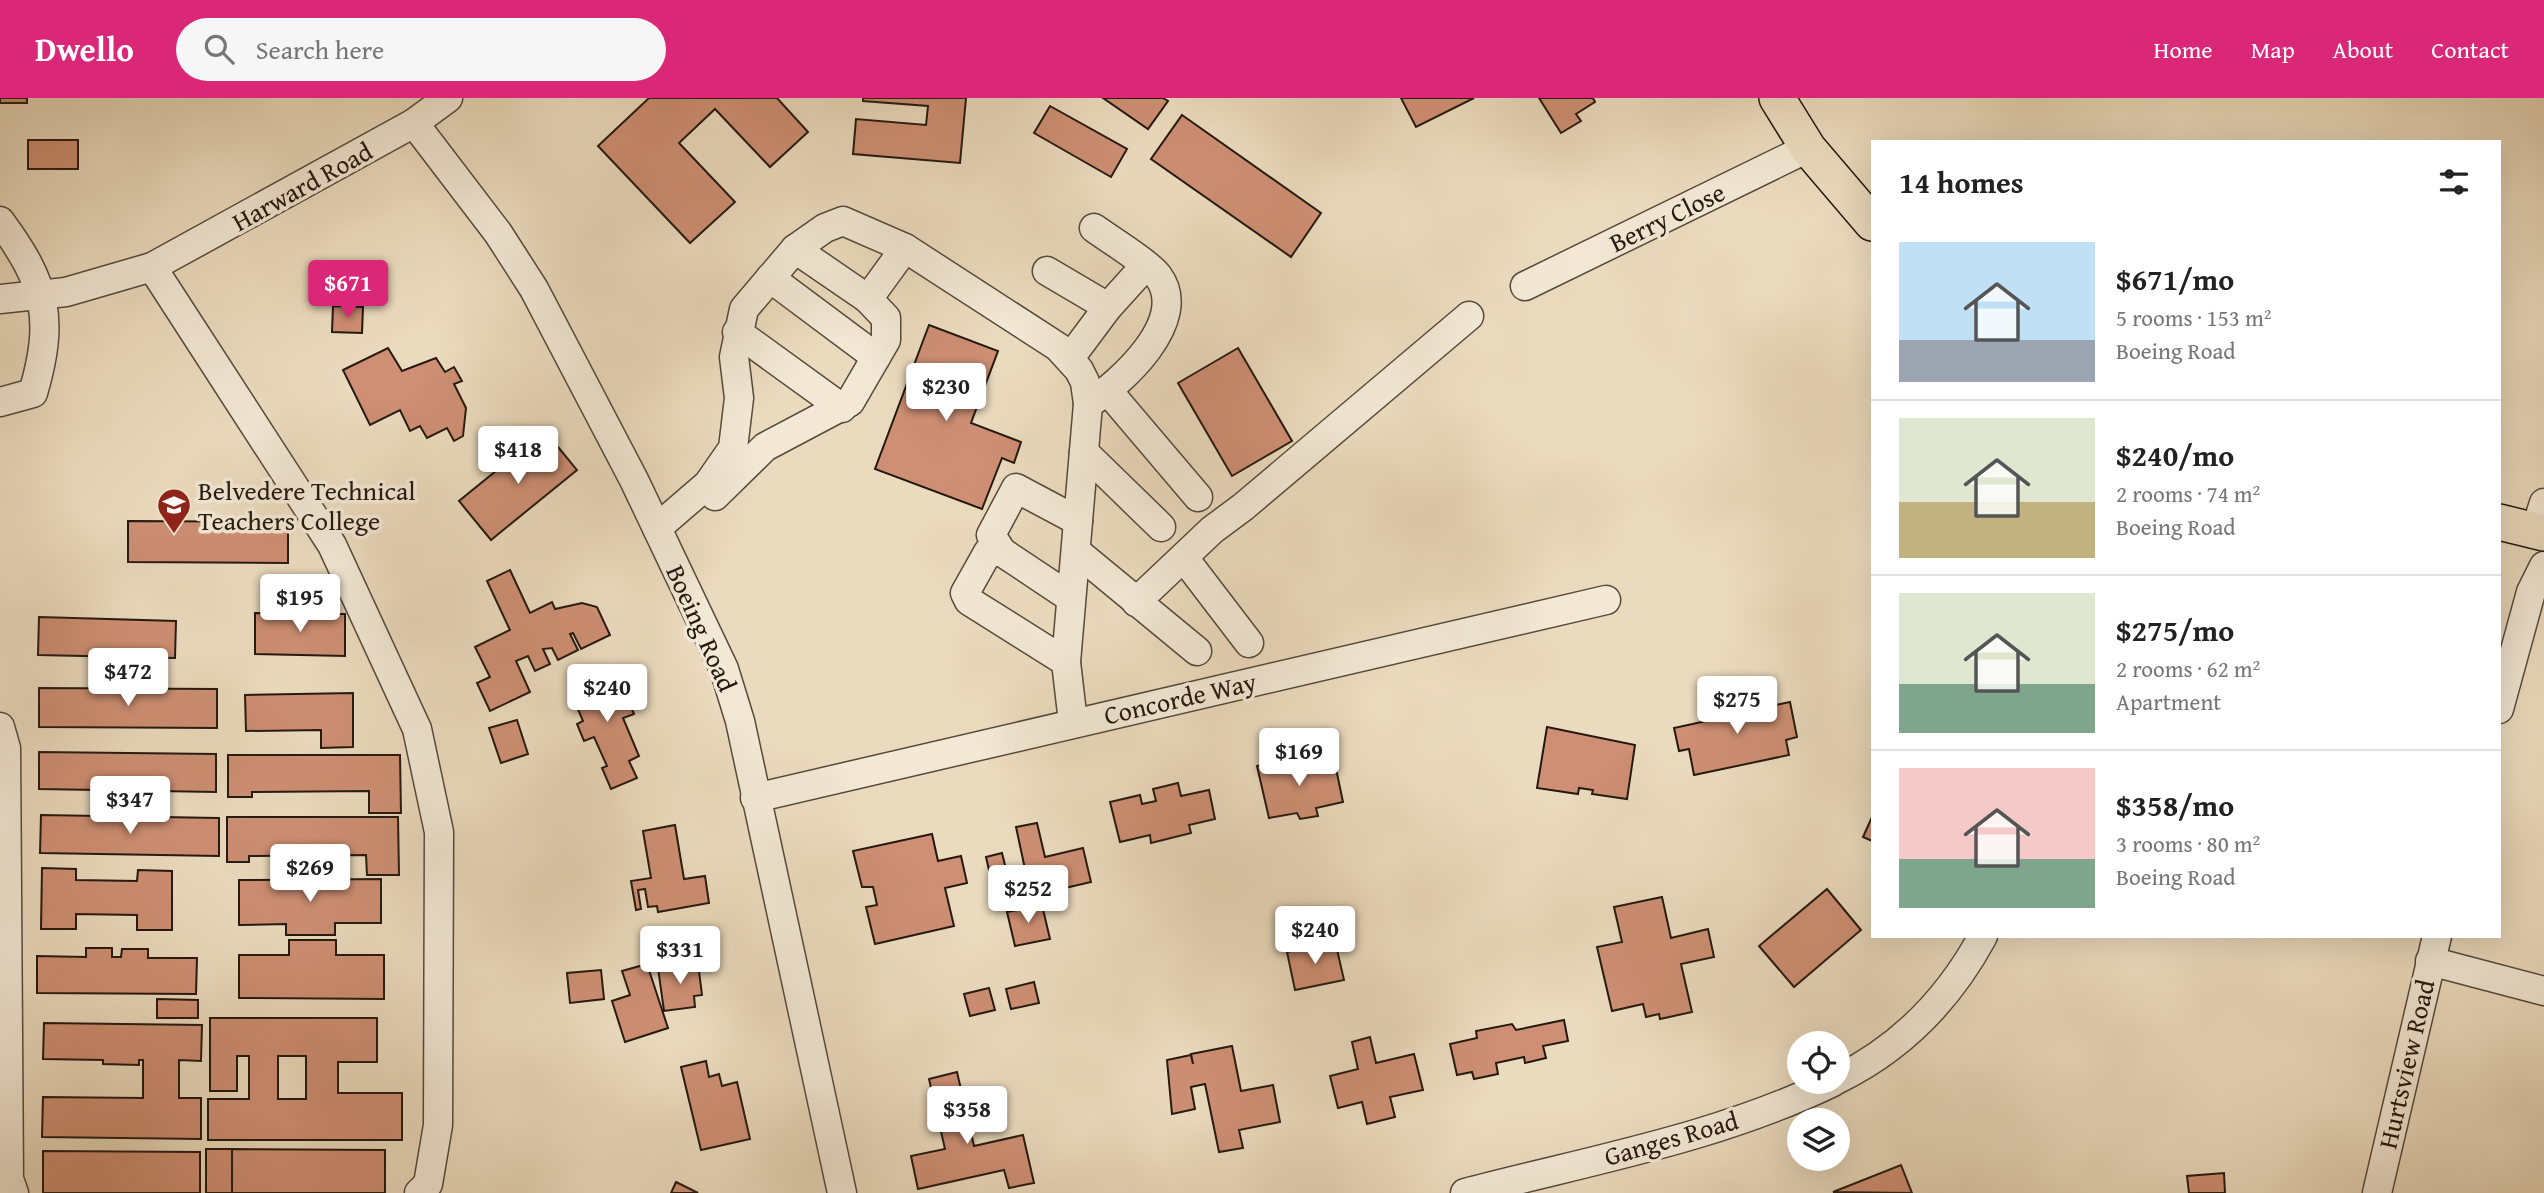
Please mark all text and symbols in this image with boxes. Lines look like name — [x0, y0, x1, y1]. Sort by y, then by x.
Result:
search box — [176, 18, 666, 81]
text: Dwello — [35, 25, 134, 73]
icon: search — [200, 30, 238, 68]
text: Search here — [256, 30, 384, 69]
text: Home — [2154, 32, 2213, 67]
text: Map — [2251, 32, 2295, 67]
text: About — [2333, 32, 2393, 67]
text: Contact — [2431, 32, 2509, 67]
street label: Harward Road — [225, 131, 379, 241]
text: 14 homes — [1899, 160, 2024, 204]
icon: filters — [2435, 163, 2473, 201]
street label: Berry Close — [1603, 172, 1731, 262]
text: $671/mo — [2116, 257, 2234, 301]
pin: $671 — [307, 260, 389, 320]
text: $671 — [324, 266, 372, 299]
icon: home — [1955, 270, 2039, 354]
text: 5 rooms · 153 m² — [2116, 301, 2271, 334]
text: Boeing Road — [2116, 334, 2236, 367]
pin: $230 — [905, 364, 987, 423]
text: $230 — [922, 369, 970, 402]
pin: $418 — [477, 426, 559, 486]
text: $418 — [494, 432, 542, 465]
text: $240/mo — [2116, 433, 2234, 477]
icon: home — [1955, 446, 2039, 530]
place label: Belvedere Technical Teachers College — [198, 471, 416, 540]
text: 2 rooms · 74 m² — [2116, 477, 2260, 510]
school or university icon: Belvedere Technical Teachers College — [155, 486, 193, 535]
text: Boeing Road — [2116, 510, 2236, 543]
street label: Boeing Road — [657, 558, 747, 698]
pin: $195 — [259, 574, 341, 634]
text: $195 — [276, 580, 324, 613]
text: $275/mo — [2116, 608, 2234, 652]
icon: home — [1955, 621, 2039, 705]
pin: $472 — [87, 648, 169, 708]
text: 2 rooms · 62 m² — [2116, 652, 2260, 685]
text: $472 — [104, 654, 152, 687]
street label: Concorde Way — [1100, 662, 1260, 734]
pin: $240 — [566, 664, 648, 724]
text: $240 — [583, 670, 631, 703]
pin: $275 — [1696, 676, 1778, 736]
text: $275 — [1713, 682, 1761, 715]
text: Apartment — [2116, 685, 2221, 718]
pin: $169 — [1258, 728, 1340, 788]
text: $169 — [1275, 734, 1323, 767]
pin: $347 — [89, 776, 171, 836]
text: $347 — [106, 782, 154, 815]
text: $358/mo — [2116, 783, 2234, 827]
icon: home — [1955, 796, 2039, 880]
text: 3 rooms · 80 m² — [2116, 827, 2260, 860]
pin: $269 — [269, 844, 351, 904]
text: $269 — [286, 850, 334, 883]
text: Boeing Road — [2116, 860, 2236, 893]
pin: $252 — [987, 866, 1069, 925]
text: $252 — [1004, 871, 1052, 904]
pin: $240 — [1274, 906, 1356, 966]
text: $240 — [1291, 912, 1339, 945]
pin: $331 — [639, 926, 721, 986]
text: $331 — [656, 932, 704, 965]
street label: Hurtsview Road — [2368, 975, 2444, 1152]
map controls — [1787, 1031, 1850, 1171]
button: locate — [1787, 1031, 1850, 1094]
pin: $358 — [926, 1086, 1008, 1146]
text: $358 — [943, 1092, 991, 1125]
street label: Ganges Road — [1599, 1100, 1743, 1176]
button: layers — [1787, 1108, 1850, 1171]

